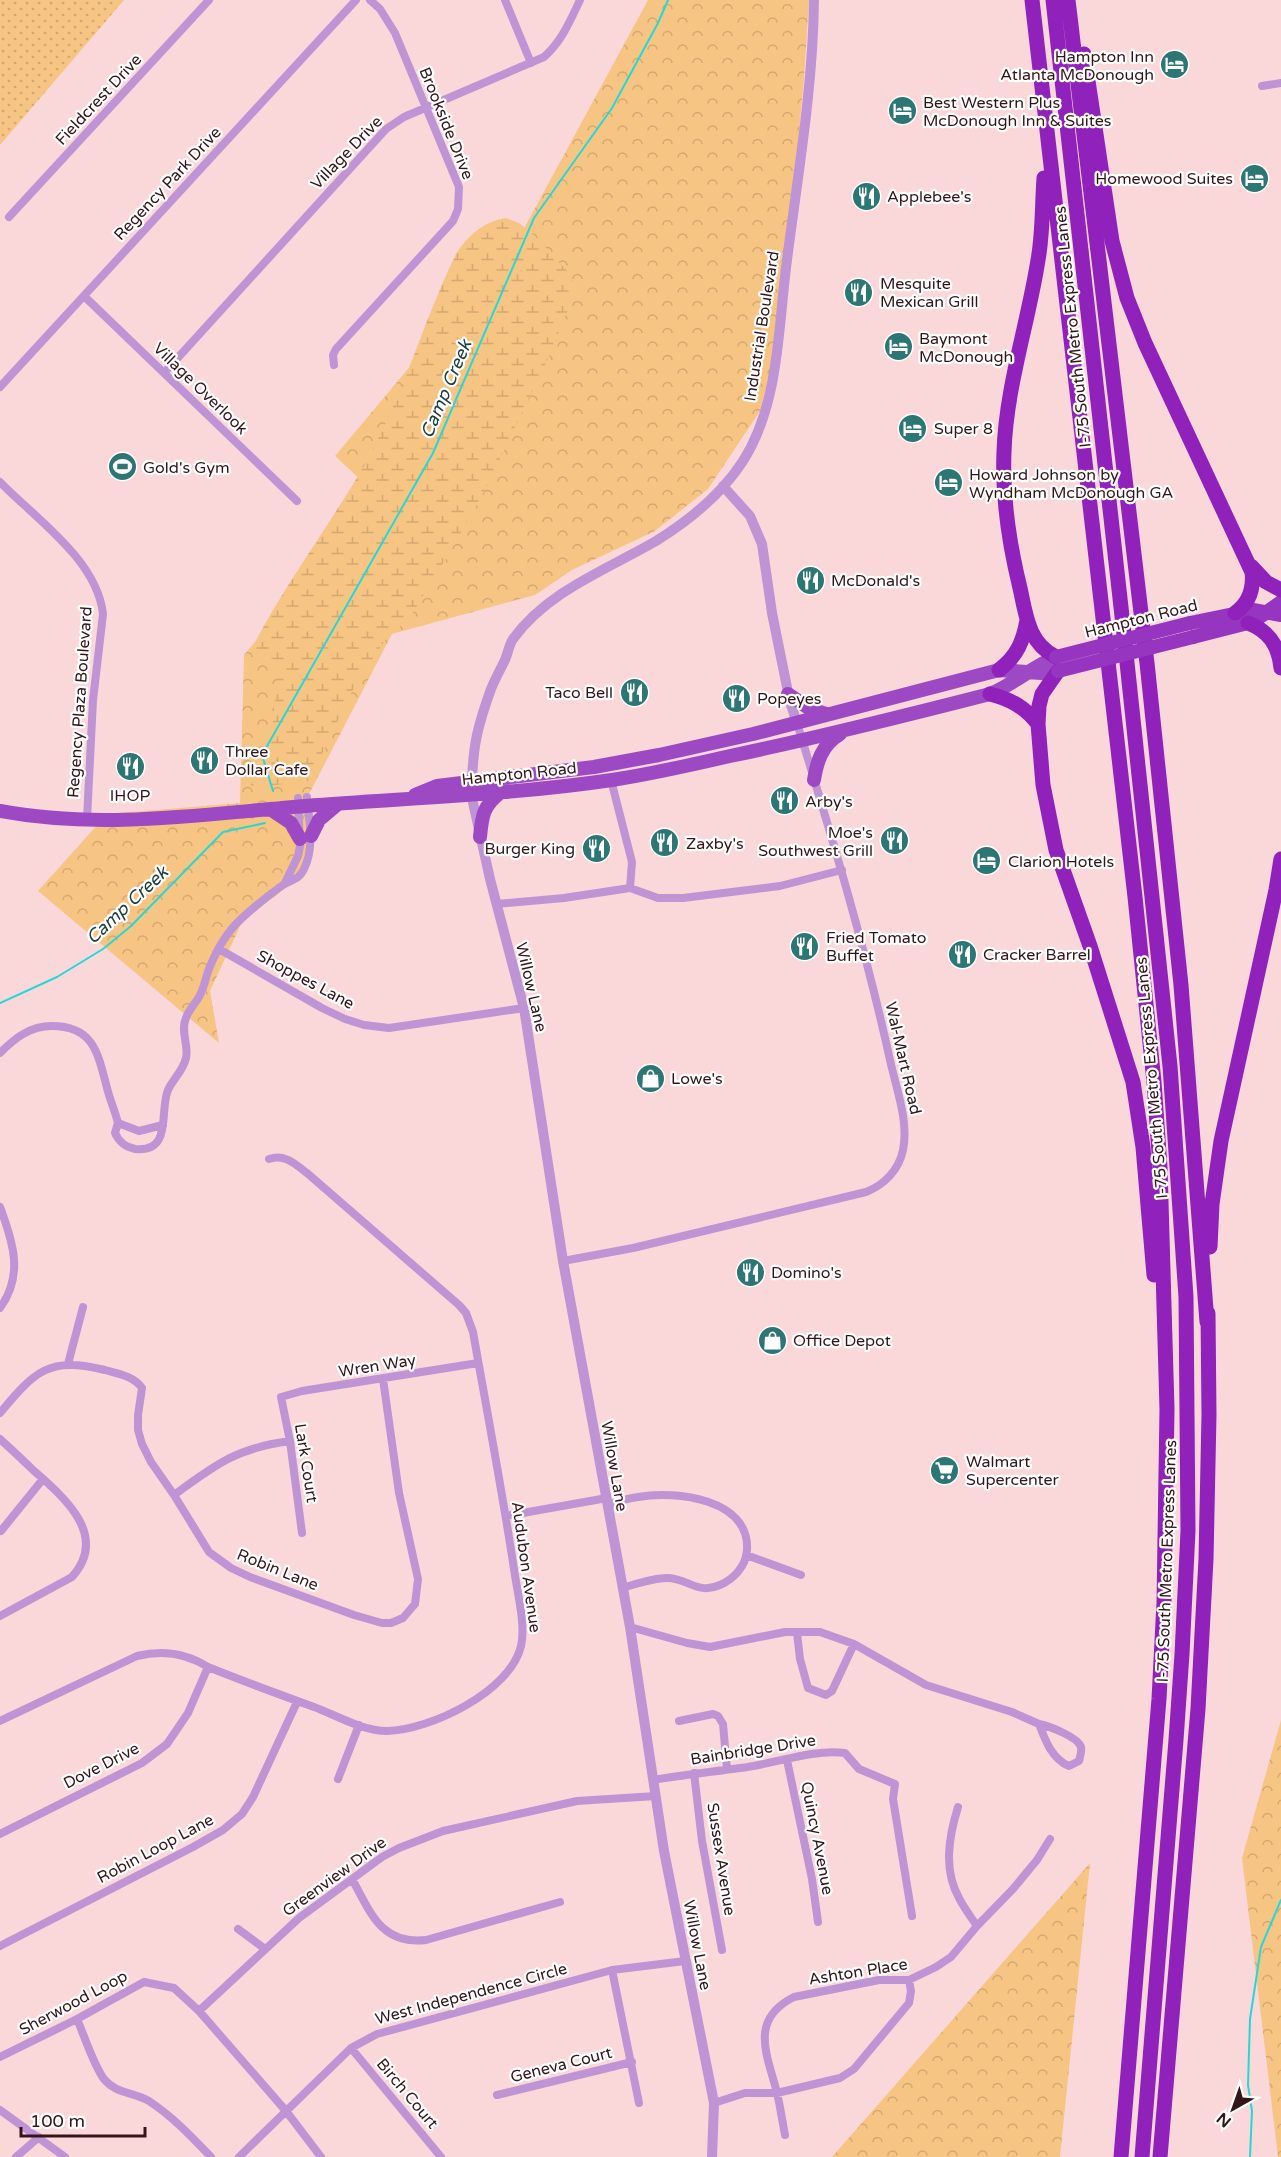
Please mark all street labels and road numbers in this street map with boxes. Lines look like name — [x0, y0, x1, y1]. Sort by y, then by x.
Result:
street label: Fieldcrest Drive — [51, 50, 146, 149]
street label: Brookside Drive — [414, 64, 478, 182]
street label: Village Drive — [307, 112, 387, 194]
street label: Regency Park Drive — [110, 123, 226, 245]
street label: I-75 South Metro Express Lanes — [1050, 205, 1096, 449]
street label: Industrial Boulevard — [740, 250, 784, 403]
street label: Village Overlook — [149, 338, 252, 439]
street label: Hampton Road — [1083, 595, 1200, 643]
street label: Regency Plaza Boulevard — [63, 606, 97, 799]
street label: Hampton Road — [461, 758, 578, 790]
street label: Willow Lane — [511, 940, 551, 1034]
street label: Shoppes Lane — [253, 946, 358, 1014]
street label: I-75 South Metro Express Lanes — [1131, 956, 1173, 1200]
street label: Wal-Mart Road — [880, 1000, 926, 1117]
street label: Wren Way — [337, 1350, 418, 1382]
street label: Willow Lane — [596, 1419, 632, 1513]
street label: Lark Court — [290, 1422, 322, 1504]
street label: I-75 South Metro Express Lanes — [1153, 1439, 1181, 1683]
street label: Audubon Avenue — [507, 1500, 545, 1634]
street label: Robin Lane — [234, 1545, 321, 1595]
street label: Bainbridge Drive — [689, 1730, 817, 1770]
street label: Dove Drive — [60, 1738, 143, 1793]
street label: Quincy Avenue — [796, 1780, 838, 1896]
street label: Sussex Avenue — [702, 1801, 740, 1917]
street label: Robin Loop Lane — [94, 1810, 217, 1888]
street label: Greenview Drive — [279, 1832, 390, 1921]
street label: Willow Lane — [678, 1898, 716, 1992]
street label: Ashton Place — [807, 1954, 909, 1990]
street label: West Independence Circle — [373, 1959, 569, 2029]
street label: Sherwood Loop — [16, 1966, 131, 2040]
street label: Geneva Court — [508, 2043, 614, 2087]
street label: Birch Court — [372, 2054, 442, 2133]

